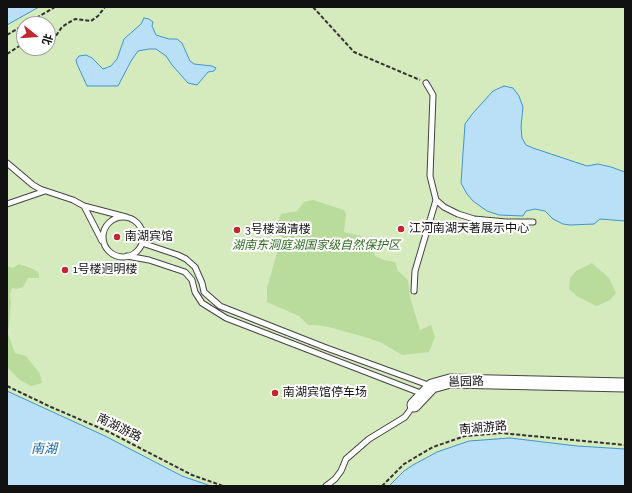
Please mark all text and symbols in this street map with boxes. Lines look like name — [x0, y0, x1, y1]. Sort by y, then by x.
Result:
north arrow — [16, 16, 56, 56]
text: 北 — [39, 32, 55, 47]
place label: 江河南湖天著展示中心 — [409, 222, 529, 236]
place label: 3号楼涵清楼 — [245, 223, 311, 237]
marker: 江河南湖天著展示中心 — [396, 224, 406, 234]
marker: 3号楼涵清楼 — [232, 225, 242, 235]
place label: 南湖宾馆 — [125, 230, 173, 244]
marker: 南湖宾馆 — [112, 232, 122, 242]
park label: 湖南东洞庭湖国家级自然保护区 — [232, 239, 400, 253]
place label: 1号楼迥明楼 — [73, 263, 138, 277]
marker: 1号楼迥明楼 — [60, 265, 70, 275]
street label: 邕园路 — [448, 374, 484, 390]
place label: 南湖宾馆停车场 — [283, 386, 367, 400]
marker: 南湖宾馆停车场 — [270, 388, 280, 398]
street label: 南湖游路 — [94, 411, 144, 445]
street label: 南湖游路 — [458, 419, 508, 437]
water label: 南湖 — [31, 441, 57, 457]

